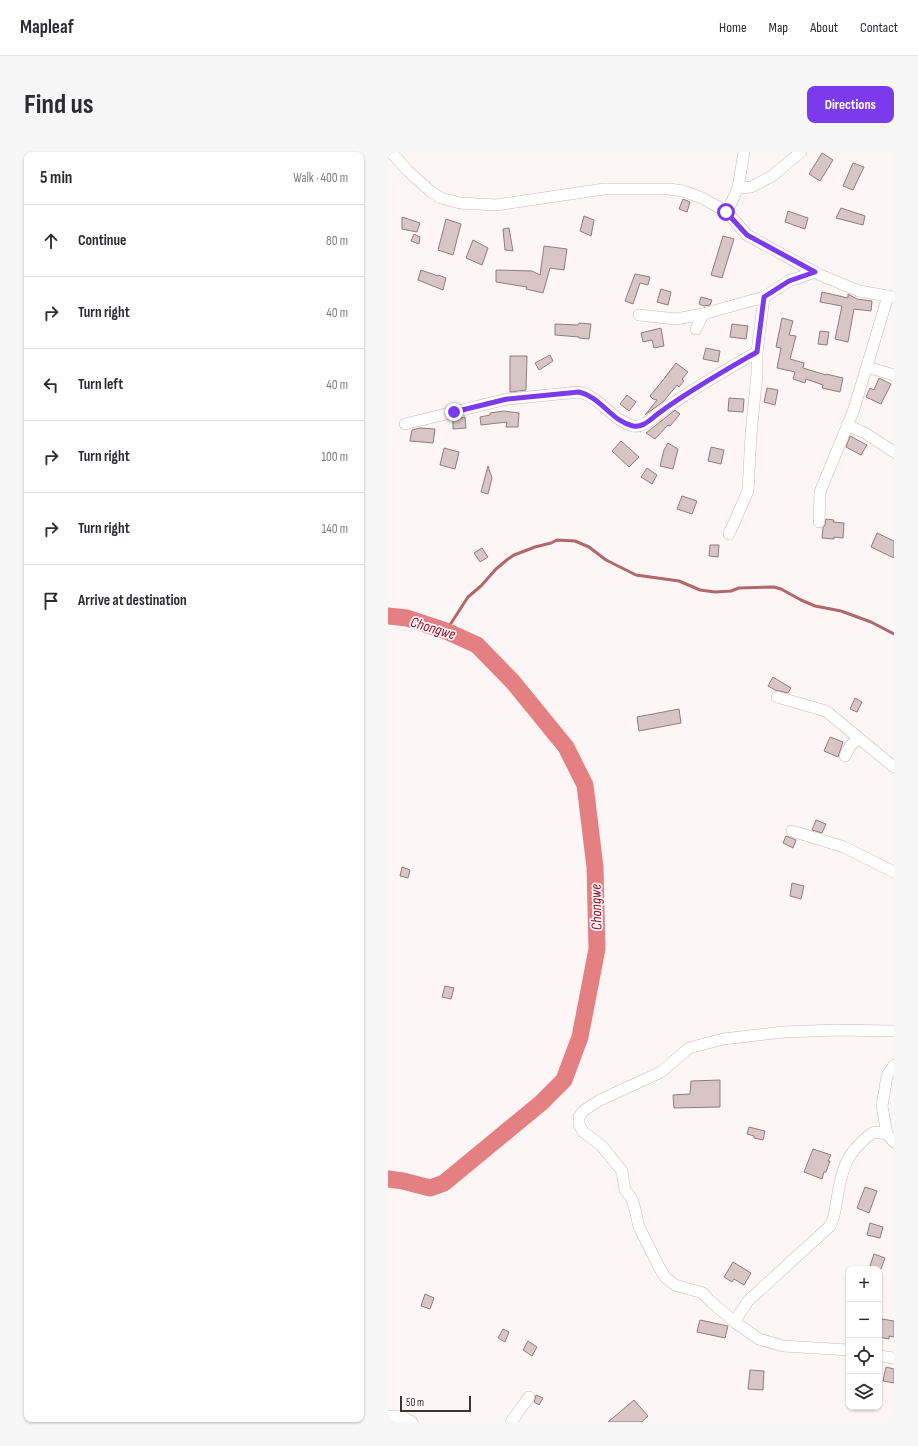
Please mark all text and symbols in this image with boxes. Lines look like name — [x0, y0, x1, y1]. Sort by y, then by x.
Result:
text: Mapleaf — [20, 16, 74, 39]
text: Home — [719, 19, 747, 36]
text: Map — [769, 19, 788, 36]
text: About — [810, 19, 838, 36]
text: Contact — [860, 19, 898, 36]
button: Directions — [807, 86, 894, 123]
text: Find us — [24, 88, 93, 121]
text: 5 min — [40, 168, 72, 188]
text: Walk · 400 m — [293, 170, 348, 186]
route start — [717, 203, 735, 221]
icon: ahead — [40, 230, 62, 252]
text: Continue — [78, 231, 127, 250]
text: 80 m — [326, 233, 348, 249]
icon: right — [40, 302, 62, 324]
text: Turn right — [78, 303, 130, 322]
text: 40 m — [326, 305, 348, 321]
icon: left — [40, 374, 62, 396]
text: Turn left — [78, 375, 123, 394]
text: 40 m — [326, 377, 348, 393]
route end — [445, 403, 463, 421]
icon: right — [40, 446, 62, 468]
text: Turn right — [78, 447, 130, 466]
text: 100 m — [321, 449, 348, 465]
icon: right — [40, 518, 62, 540]
text: Turn right — [78, 519, 130, 538]
text: 140 m — [322, 521, 348, 537]
icon: arrive — [40, 590, 62, 612]
text: Arrive at destination — [78, 591, 187, 610]
water label: Chongwe — [408, 613, 458, 644]
water label: Chongwe — [587, 884, 606, 930]
map controls — [846, 1266, 882, 1410]
button: + — [846, 1266, 882, 1302]
button: − — [846, 1302, 882, 1338]
button: locate — [846, 1338, 882, 1374]
button: layers — [846, 1374, 882, 1410]
scale bar — [400, 1394, 471, 1413]
text: 50 m — [406, 1396, 424, 1409]

